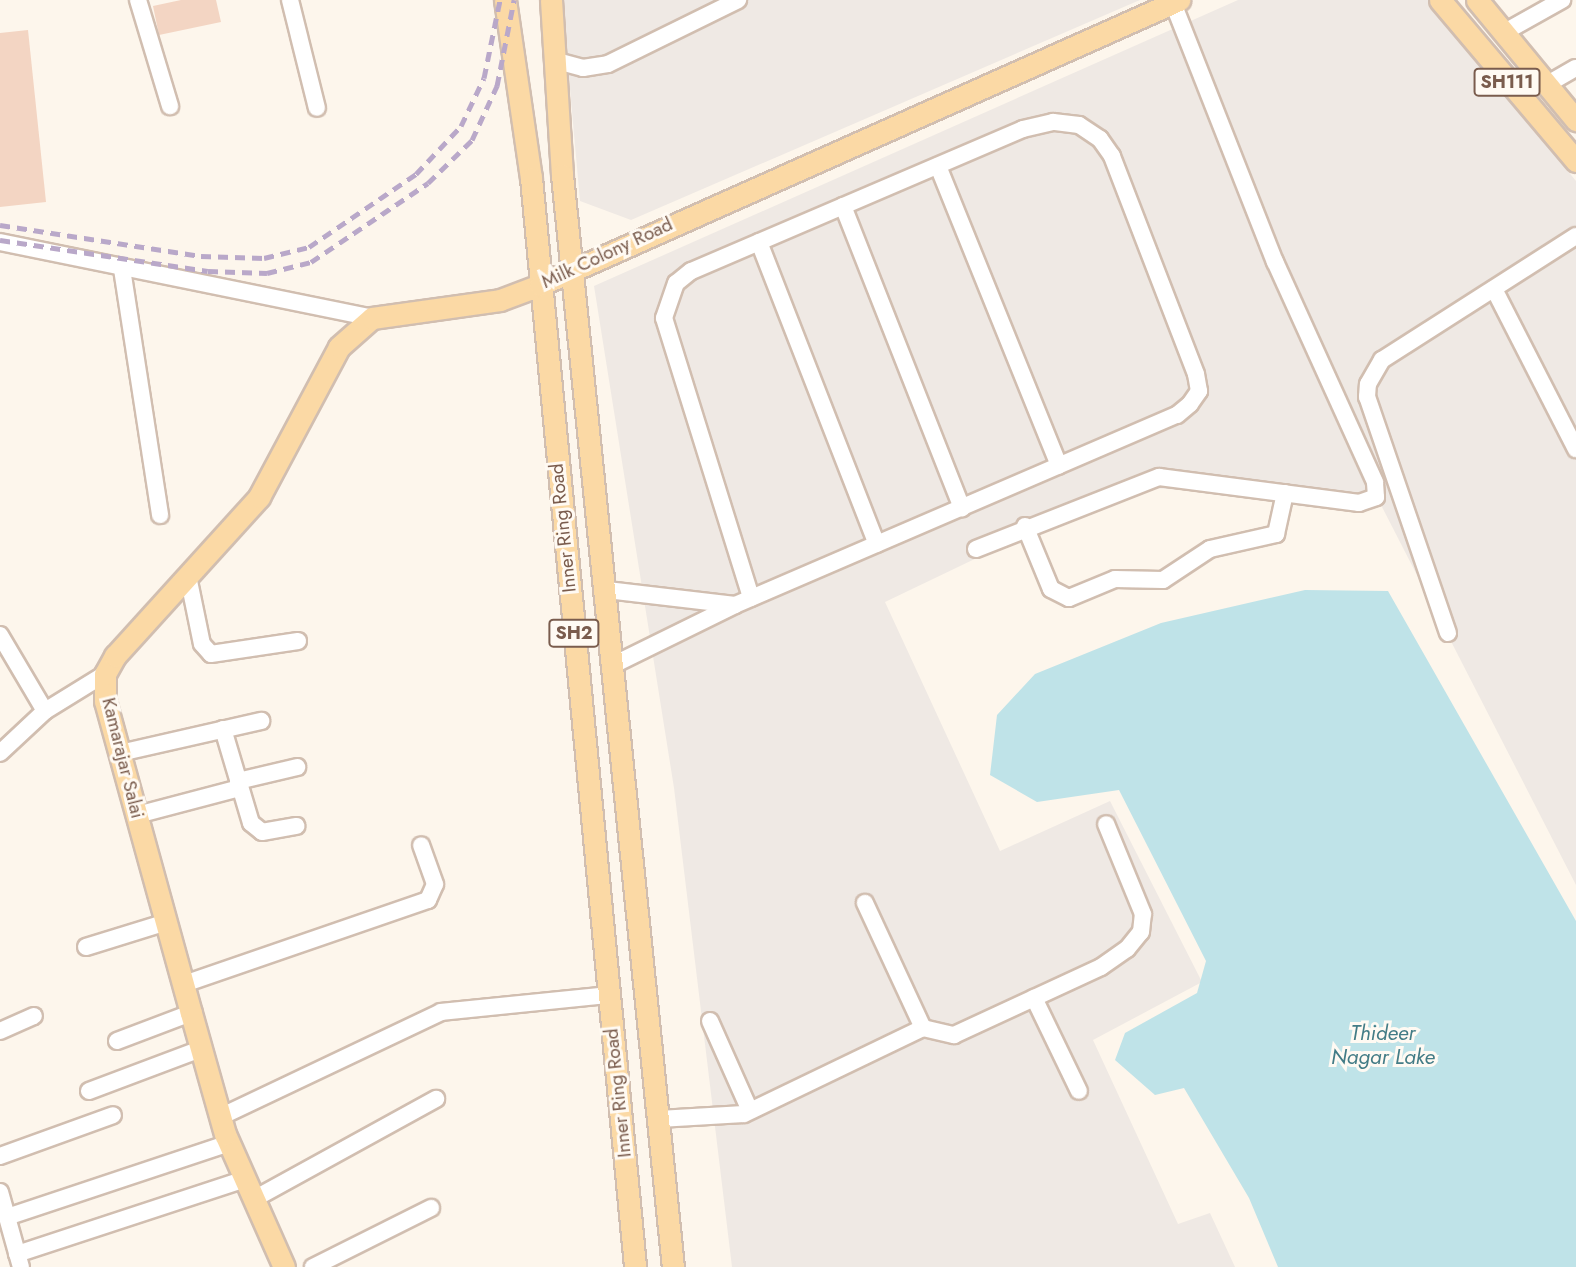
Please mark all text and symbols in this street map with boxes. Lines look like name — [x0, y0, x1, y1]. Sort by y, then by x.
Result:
road number: SH111 — [1472, 68, 1542, 96]
street label: Milk Colony Road — [538, 213, 676, 293]
street label: Inner Ring Road — [545, 462, 581, 594]
road number: SH2 — [548, 618, 600, 648]
street label: Kamarajar Salai — [97, 695, 149, 821]
water label: Thideer Nagar Lake — [1331, 1020, 1435, 1070]
street label: Inner Ring Road — [600, 1027, 636, 1159]

